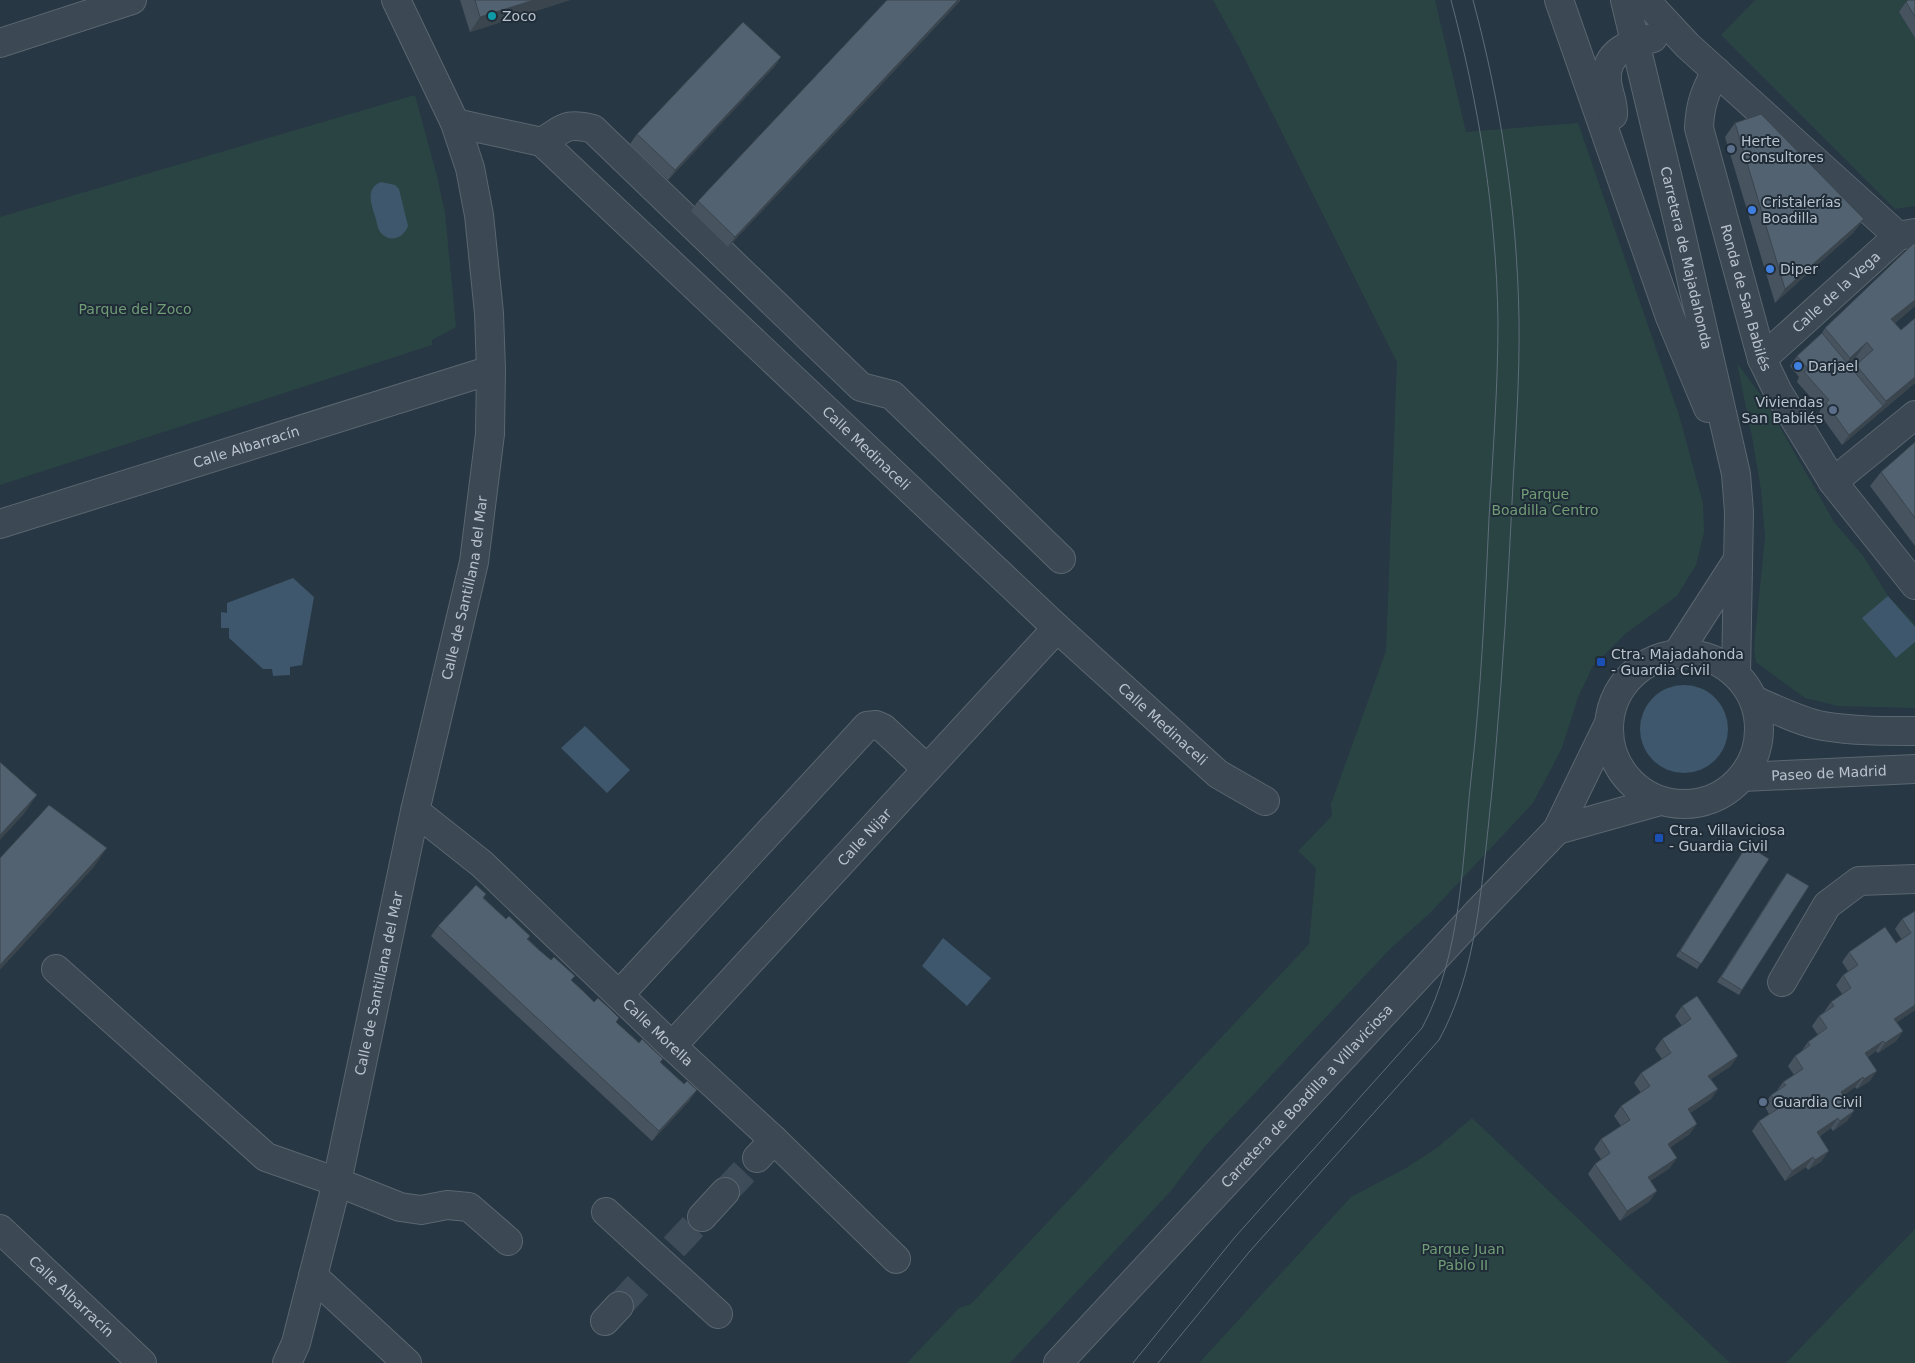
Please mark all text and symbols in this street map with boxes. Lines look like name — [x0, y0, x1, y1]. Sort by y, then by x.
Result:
place label: Zoco — [502, 8, 536, 24]
marker: Zoco — [486, 10, 498, 22]
place label: Herte Consultores — [1741, 133, 1824, 165]
marker: Herte Consultores — [1725, 143, 1737, 155]
street label: Carretera de Majadahonda — [1657, 165, 1715, 351]
place label: Cristalerías Boadilla — [1762, 194, 1841, 226]
marker: Cristalerías Boadilla — [1746, 204, 1758, 216]
street label: Ronda de San Babilés — [1718, 222, 1775, 374]
street label: Calle de la Vega — [1789, 248, 1883, 336]
place label: Diper — [1780, 261, 1818, 277]
marker: Diper — [1764, 263, 1776, 275]
park label: Parque del Zoco — [79, 301, 191, 317]
place label: Darjael — [1808, 358, 1858, 374]
marker: Darjael — [1792, 360, 1804, 372]
place label: Viviendas San Babilés — [1741, 394, 1823, 426]
street label: Calle Medinaceli — [819, 403, 913, 493]
marker: Viviendas San Babilés — [1827, 404, 1839, 416]
street label: Calle Albarracín — [191, 423, 301, 471]
park label: Parque Boadilla Centro — [1491, 486, 1599, 518]
street label: Calle de Santillana del Mar — [438, 495, 490, 681]
place label: Ctra. Majadahonda - Guardia Civil — [1611, 646, 1744, 678]
marker: Ctra. Majadahonda - Guardia Civil — [1595, 656, 1607, 668]
street label: Calle Medinaceli — [1115, 680, 1211, 768]
street label: Paseo de Madrid — [1771, 762, 1887, 784]
street label: Calle Nijar — [834, 805, 895, 869]
place label: Ctra. Villaviciosa - Guardia Civil — [1669, 822, 1785, 854]
marker: Ctra. Villaviciosa - Guardia Civil — [1653, 832, 1665, 844]
street label: Calle de Santillana del Mar — [352, 890, 406, 1077]
street label: Calle Morella — [620, 995, 696, 1069]
street label: Carretera de Boadilla a Villaviciosa — [1218, 1001, 1396, 1191]
place label: Guardia Civil — [1773, 1094, 1862, 1110]
marker: Guardia Civil — [1757, 1096, 1769, 1108]
park label: Parque Juan Pablo II — [1421, 1241, 1505, 1273]
street label: Calle Albarracín — [26, 1253, 117, 1340]

